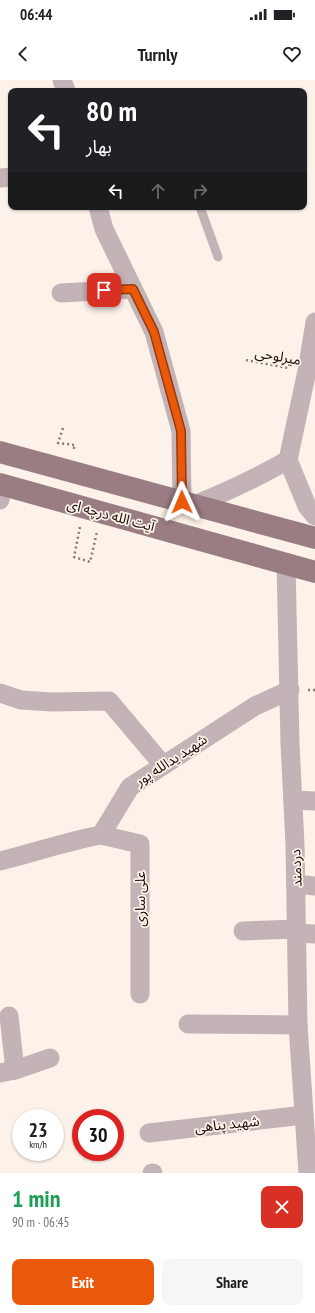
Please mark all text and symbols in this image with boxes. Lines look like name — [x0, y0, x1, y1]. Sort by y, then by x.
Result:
text: 06:44 — [20, 5, 52, 24]
icon: back — [12, 43, 34, 65]
text: Turnly — [138, 43, 177, 66]
icon: heart — [281, 43, 303, 65]
text: 80 m — [86, 92, 137, 129]
icon: left — [20, 104, 72, 156]
text: بهار — [86, 135, 112, 158]
icon: left — [105, 180, 127, 202]
icon: ahead — [147, 180, 169, 202]
icon: right — [189, 180, 211, 202]
pin — [87, 273, 121, 307]
icon: arrive — [93, 279, 115, 301]
street label: میرلوحی — [254, 343, 302, 369]
position arrow — [161, 481, 203, 523]
street label: آیت الله درچه ای — [65, 495, 158, 537]
street label: شهید یدالله پور — [131, 730, 211, 791]
street label: دردمند — [286, 849, 306, 887]
street label: علی ساری — [131, 871, 149, 927]
speed limit sign: 30 — [72, 1109, 124, 1161]
street label: شهید پناهی — [194, 1112, 260, 1137]
text: 23 — [28, 1117, 48, 1143]
text: km/h — [29, 1138, 47, 1151]
text: 1 min — [12, 1183, 60, 1214]
button: close — [261, 1186, 303, 1228]
text: 90 m · 06:45 — [12, 1214, 69, 1231]
button: Exit — [12, 1259, 154, 1305]
button: Share — [162, 1259, 303, 1305]

